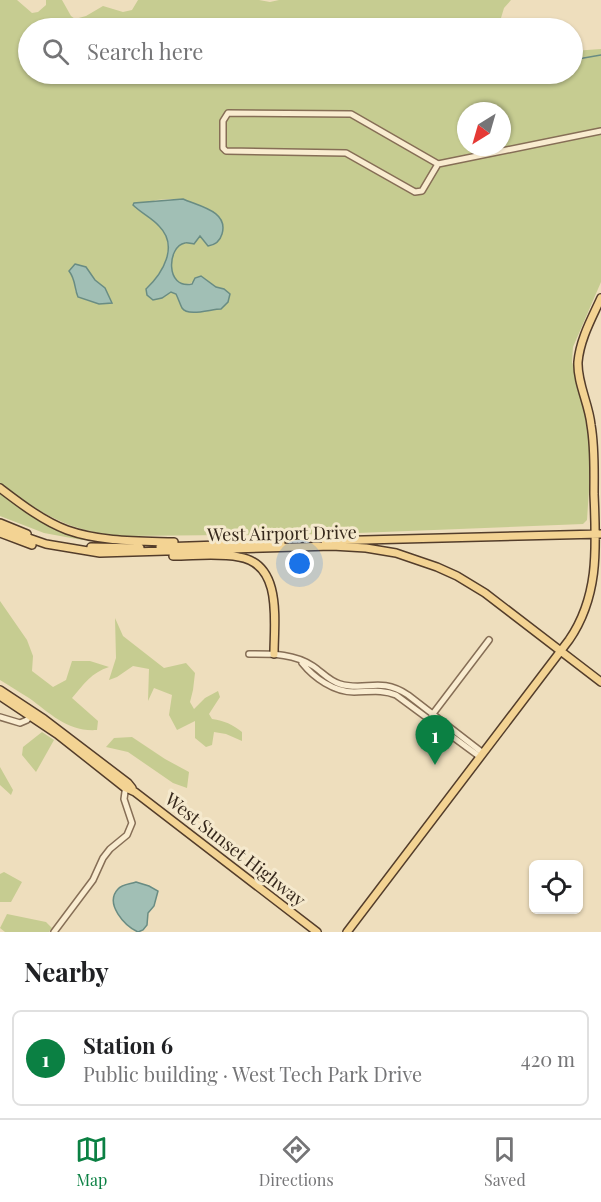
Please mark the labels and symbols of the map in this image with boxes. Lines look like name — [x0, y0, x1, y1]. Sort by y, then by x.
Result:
north arrow — [457, 102, 511, 156]
street label: West Airport Drive — [206, 520, 357, 546]
your location — [285, 549, 314, 578]
pin: 1 — [416, 716, 454, 765]
street label: West Sunset Highway — [160, 786, 311, 912]

